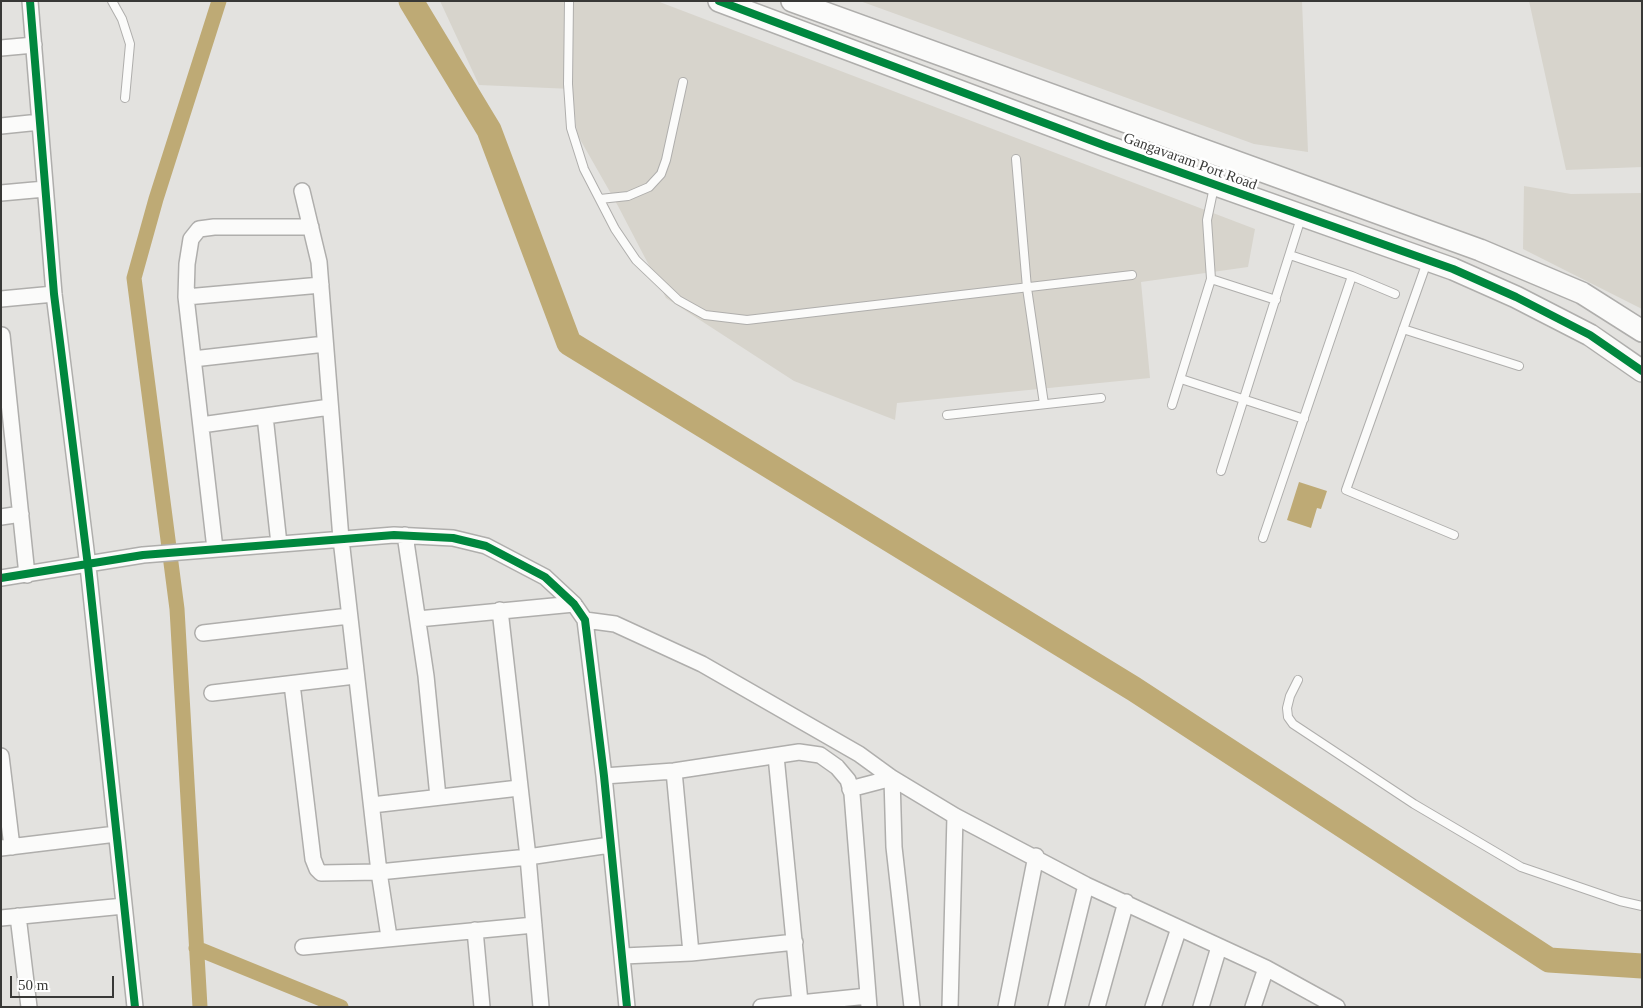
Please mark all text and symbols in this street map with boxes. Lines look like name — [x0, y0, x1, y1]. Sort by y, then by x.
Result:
street label: Gangavaram Port Road — [1121, 129, 1259, 195]
scale bar — [12, 966, 116, 998]
text: 50 m — [18, 977, 48, 993]

